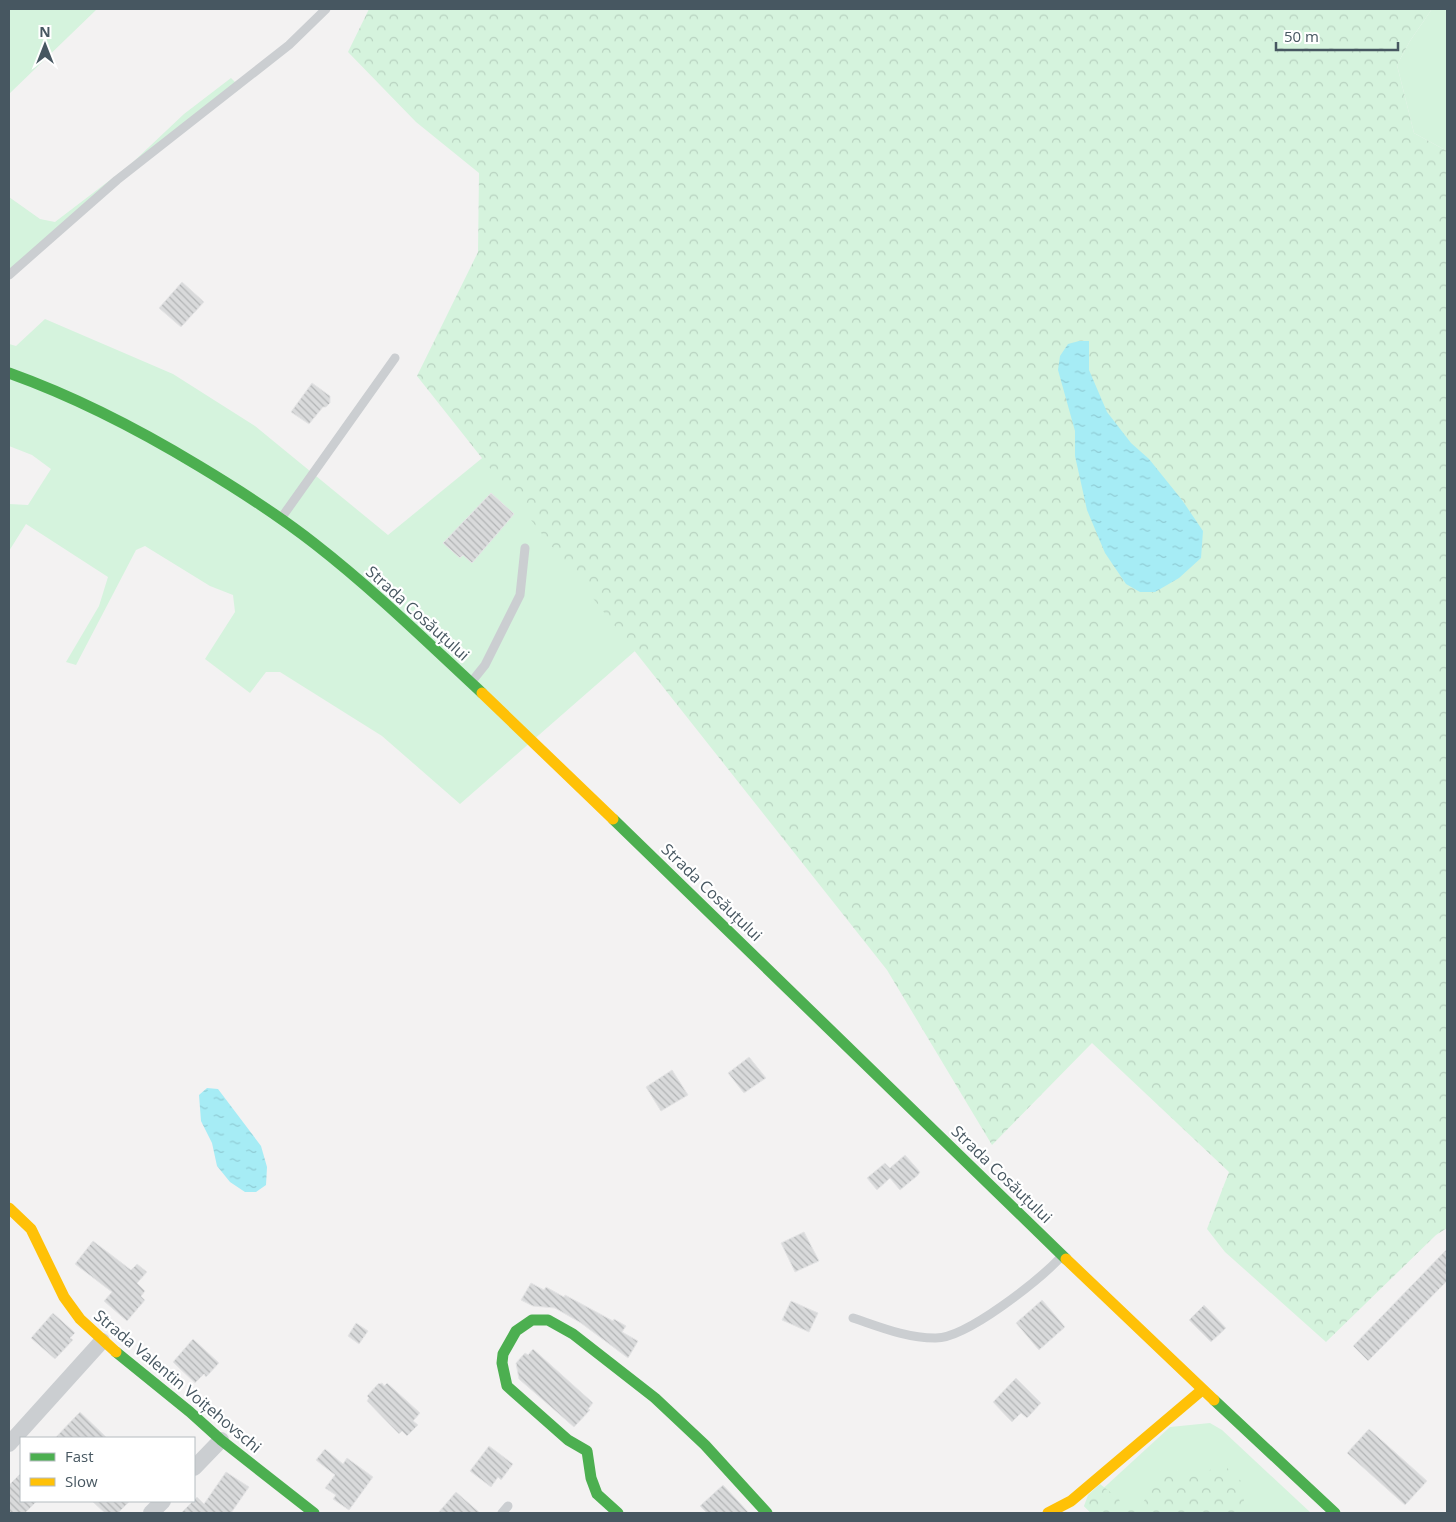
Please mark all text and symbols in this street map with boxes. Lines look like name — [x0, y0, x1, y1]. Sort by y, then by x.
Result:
north arrow — [20, 20, 70, 70]
scale bar — [1276, 20, 1398, 52]
text: N — [39, 22, 51, 41]
text: 50 m — [1284, 26, 1319, 46]
street label: Strada Cosăuțului — [362, 561, 474, 665]
street label: Strada Cosăuțului — [657, 838, 767, 946]
street label: Strada Cosăuțului — [947, 1120, 1057, 1228]
street label: Strada Valentin Voițehovschi — [90, 1304, 266, 1458]
legend — [20, 1437, 195, 1502]
text: Fast — [65, 1446, 94, 1466]
text: Slow — [65, 1471, 98, 1491]

